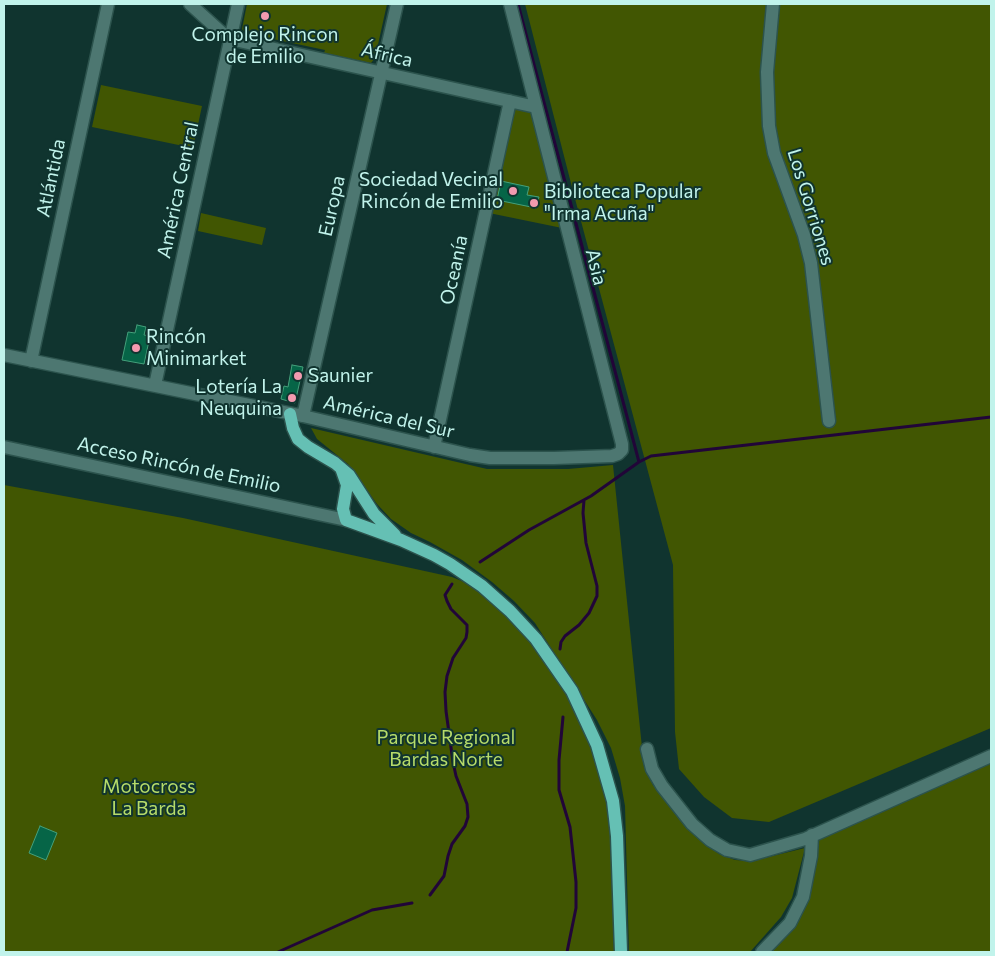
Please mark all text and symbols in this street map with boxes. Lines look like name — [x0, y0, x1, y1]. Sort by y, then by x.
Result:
marker: Complejo Rincon de Emilio — [259, 10, 271, 22]
place label: Complejo Rincon de Emilio — [191, 24, 339, 68]
street label: África — [359, 38, 415, 72]
street label: América Central — [152, 120, 204, 260]
street label: Atlántida — [32, 137, 70, 219]
street label: Los Gorriones — [782, 146, 840, 268]
place label: Sociedad Vecinal Rincón de Emilio — [359, 169, 503, 213]
street label: Europa — [314, 173, 350, 239]
place label: Biblioteca Popular "Irma Acuña" — [544, 181, 701, 225]
marker: Sociedad Vecinal Rincón de Emilio — [507, 185, 519, 197]
marker: Biblioteca Popular "Irma Acuña" — [528, 197, 540, 209]
street label: Oceanía — [436, 233, 472, 307]
street label: Asia — [581, 246, 611, 288]
place label: Rincón Minimarket — [146, 326, 246, 370]
marker: Rincón Minimarket — [130, 342, 142, 354]
place label: Saunier — [308, 365, 373, 387]
marker: Saunier — [292, 370, 304, 382]
place label: Lotería La Neuquina — [195, 376, 282, 420]
street label: América del Sur — [321, 391, 457, 443]
marker: Lotería La Neuquina — [286, 392, 298, 404]
street label: Acceso Rincón de Emilio — [75, 432, 283, 498]
park label: Parque Regional Bardas Norte — [377, 727, 515, 771]
park label: Motocross La Barda — [102, 776, 196, 820]

